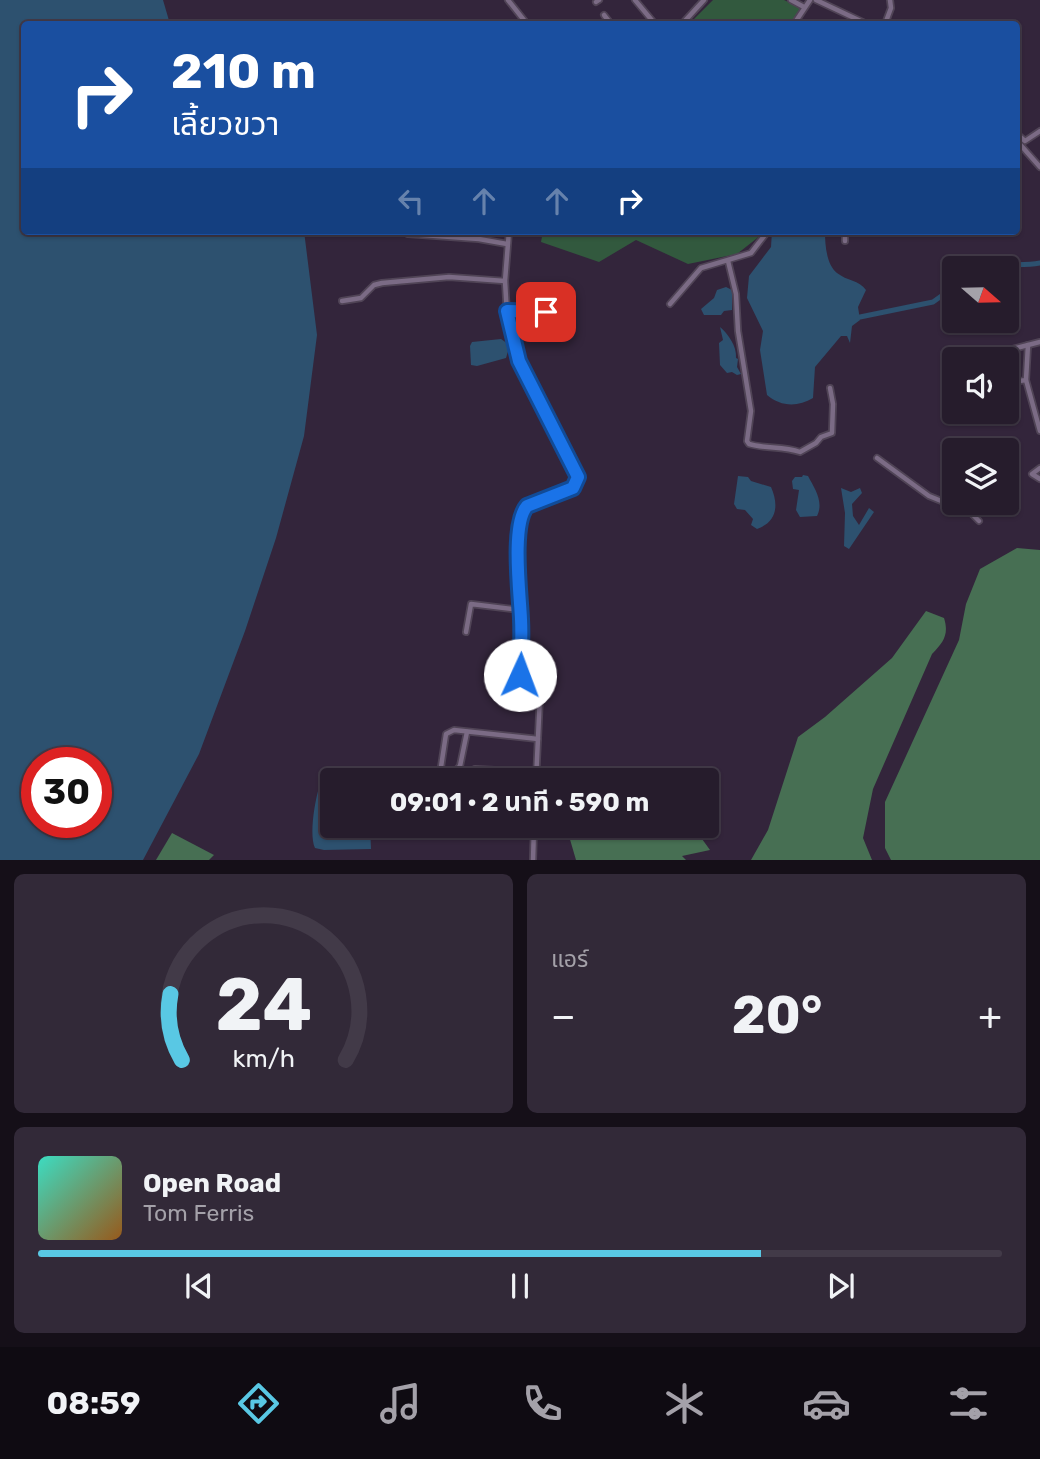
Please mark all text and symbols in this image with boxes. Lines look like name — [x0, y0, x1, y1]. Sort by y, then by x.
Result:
text: 210 m — [171, 42, 316, 100]
icon: right — [56, 49, 147, 140]
text: เลี้ยวขวา — [171, 105, 279, 143]
icon: left — [392, 182, 430, 220]
icon: ahead — [465, 182, 503, 220]
icon: ahead — [538, 182, 576, 220]
icon: right — [611, 182, 649, 220]
north arrow — [942, 256, 1018, 332]
map controls — [942, 256, 1019, 515]
pin — [516, 282, 576, 342]
icon: arrive — [527, 293, 565, 331]
button: sound — [942, 347, 1019, 424]
button: layers — [942, 438, 1019, 515]
position arrow — [483, 638, 557, 712]
speed limit sign: 30 — [21, 747, 112, 838]
text: 09:01 · 2 นาที · 590 m — [390, 787, 649, 818]
text: แอร์ — [551, 945, 588, 973]
text: 24 — [215, 962, 312, 1048]
text: 20° — [732, 984, 822, 1046]
text: − — [551, 993, 576, 1039]
text: + — [978, 993, 1002, 1039]
text: km/h — [232, 1043, 295, 1072]
text: Open Road — [143, 1168, 281, 1199]
text: Tom Ferris — [143, 1199, 254, 1227]
icon: previous — [180, 1267, 218, 1305]
icon: pause — [501, 1267, 539, 1305]
icon: next — [822, 1267, 860, 1305]
icon: directions — [234, 1379, 283, 1428]
icon: music — [376, 1379, 425, 1428]
icon: phone — [518, 1379, 567, 1428]
icon: climate — [660, 1379, 709, 1428]
icon: car — [802, 1379, 851, 1428]
icon: filters — [944, 1379, 993, 1428]
text: 08:59 — [47, 1384, 141, 1422]

